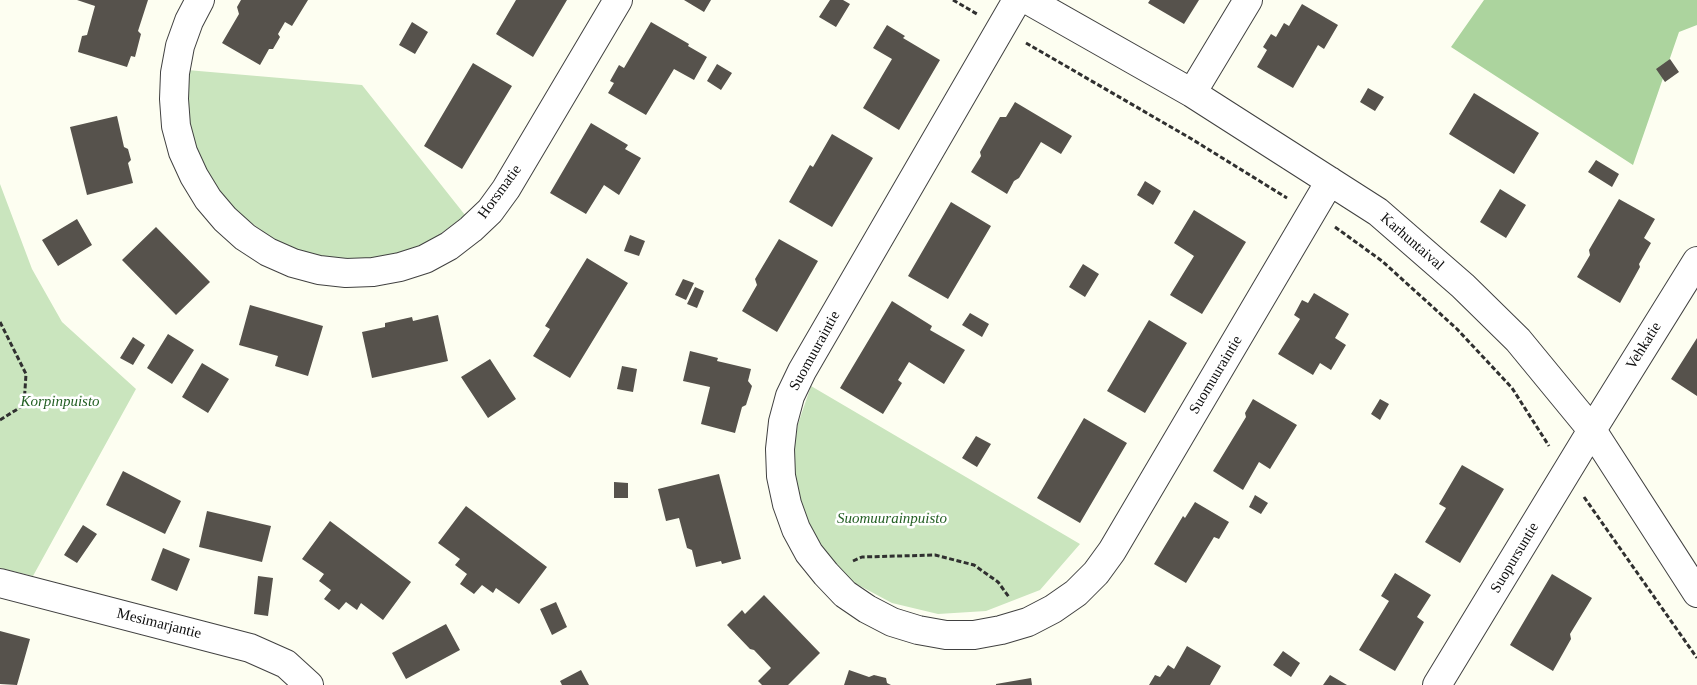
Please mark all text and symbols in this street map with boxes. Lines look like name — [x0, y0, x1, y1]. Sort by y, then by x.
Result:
street label: Horsmatie — [474, 161, 526, 223]
street label: Karhuntaival — [1377, 210, 1447, 274]
street label: Suomuuraintie — [786, 308, 844, 394]
street label: Vehkatie — [1622, 319, 1666, 373]
street label: Suomuuraintie — [1186, 333, 1246, 417]
park label: Korpinpuisto — [20, 393, 100, 411]
park label: Suomuurainpuisto — [837, 510, 947, 528]
street label: Suopursuntie — [1487, 519, 1543, 597]
street label: Mesimarjantie — [115, 605, 203, 643]

